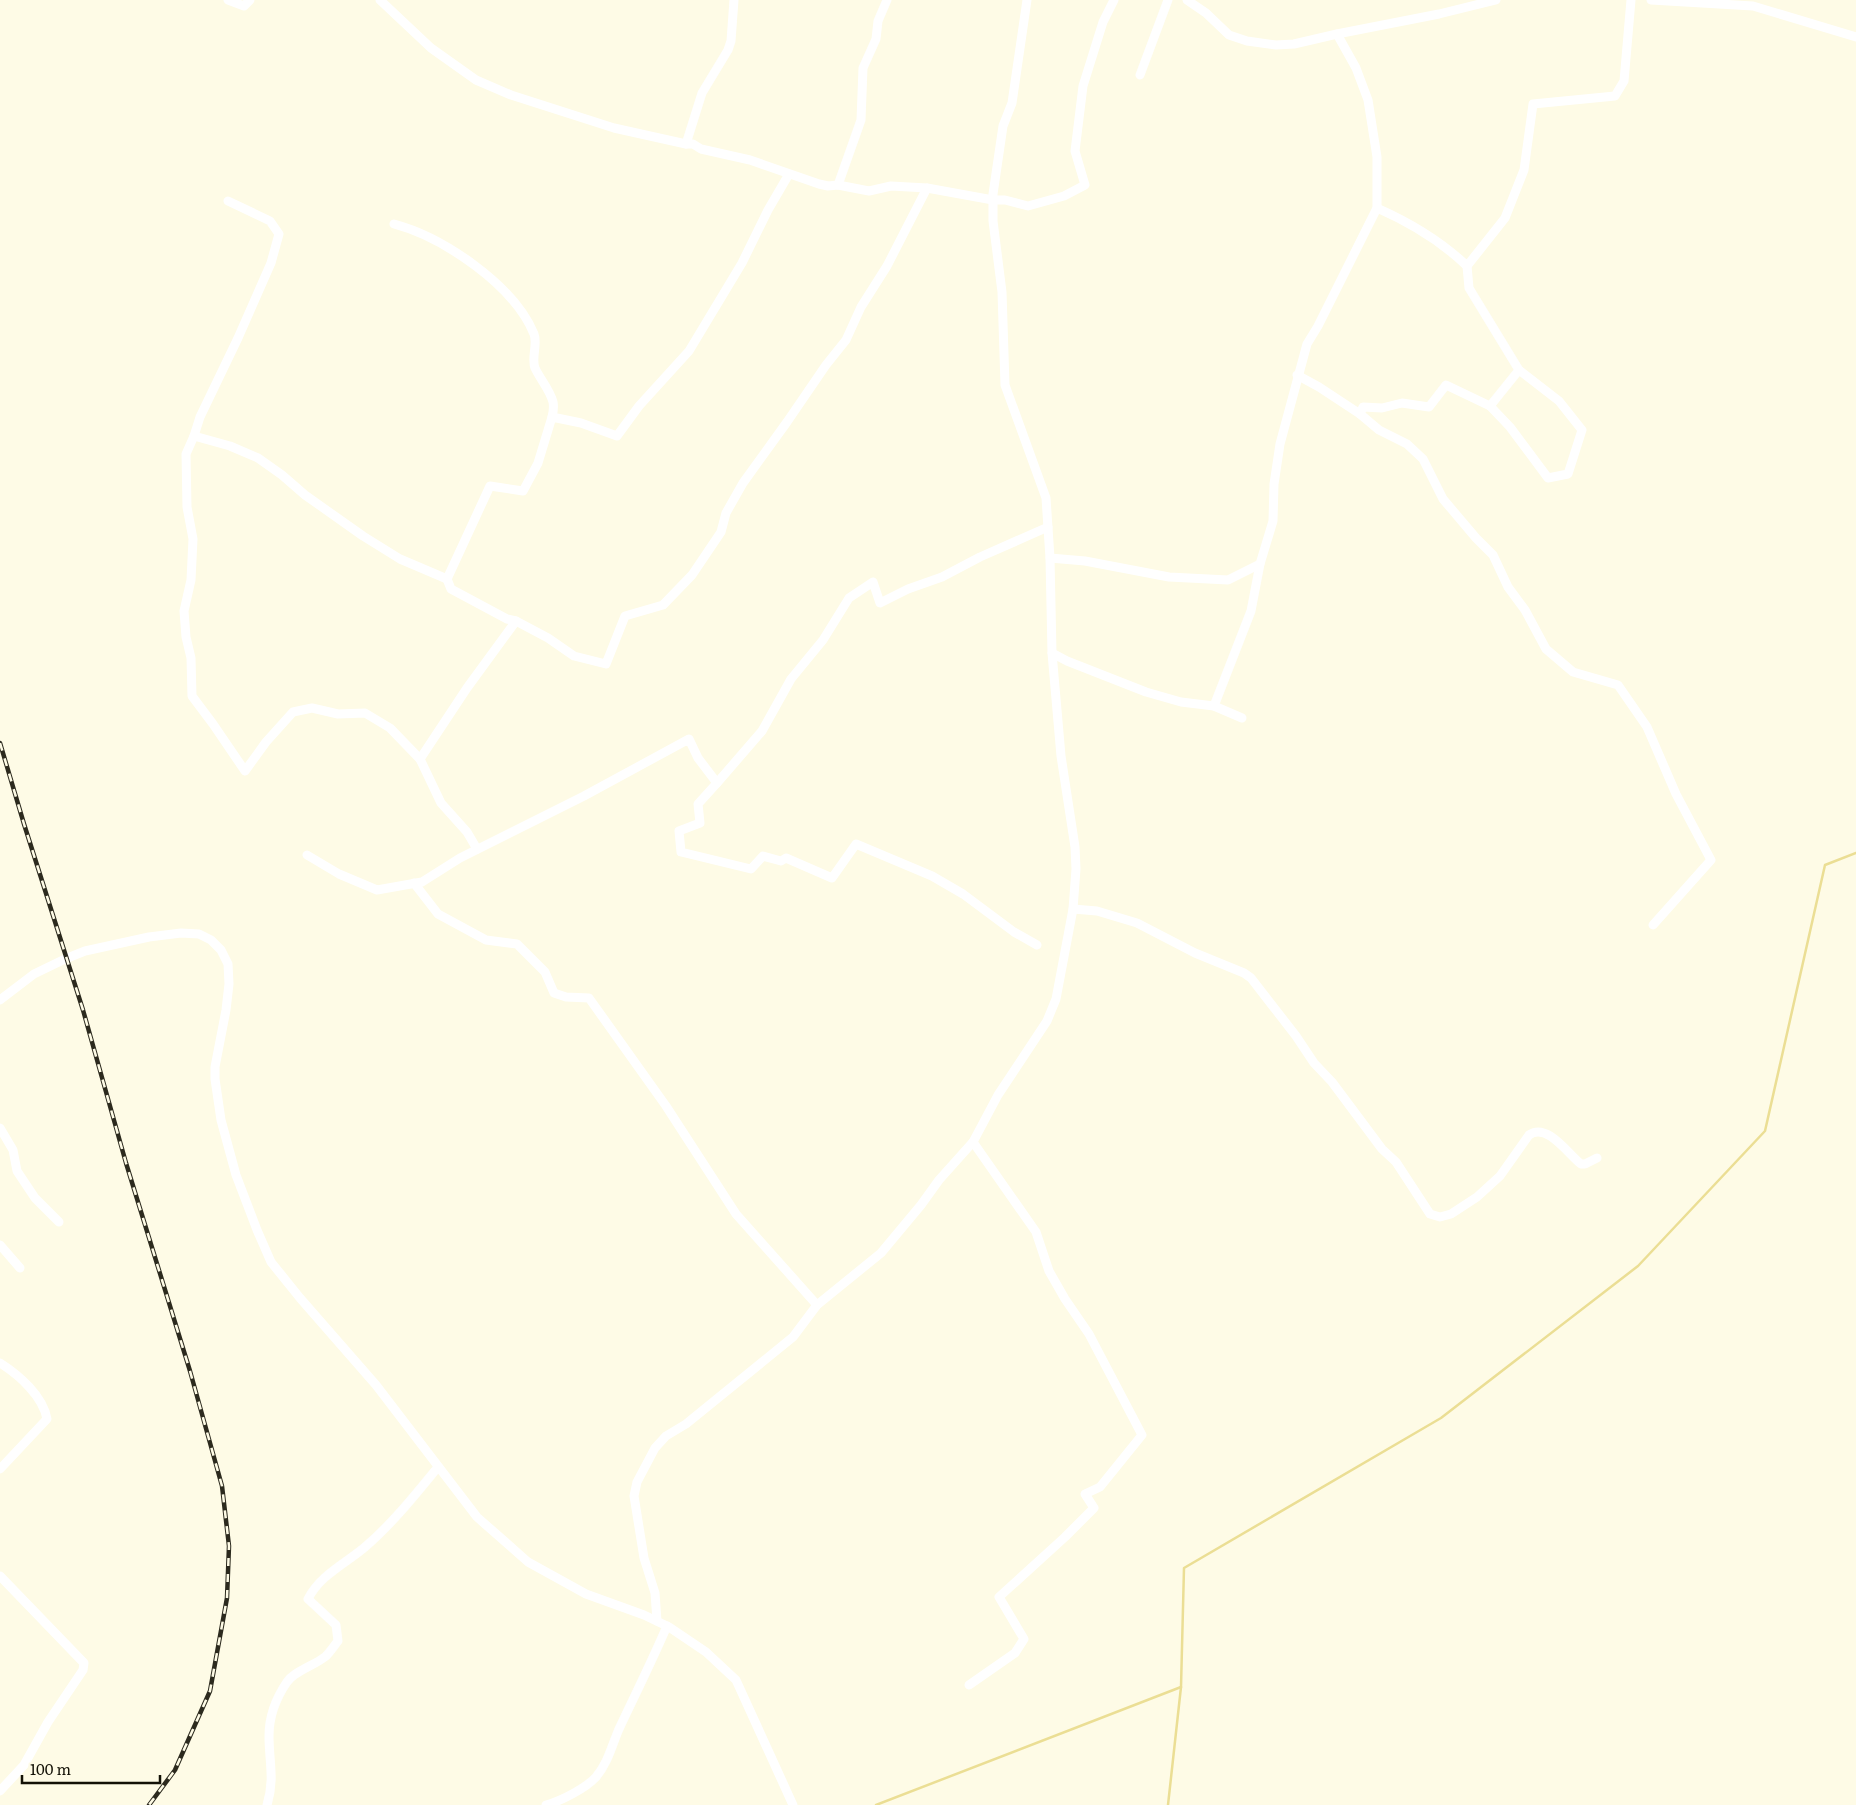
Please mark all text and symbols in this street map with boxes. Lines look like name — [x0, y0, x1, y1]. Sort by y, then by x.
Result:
scale bar — [22, 1752, 160, 1784]
text: 100 m — [30, 1757, 71, 1780]

